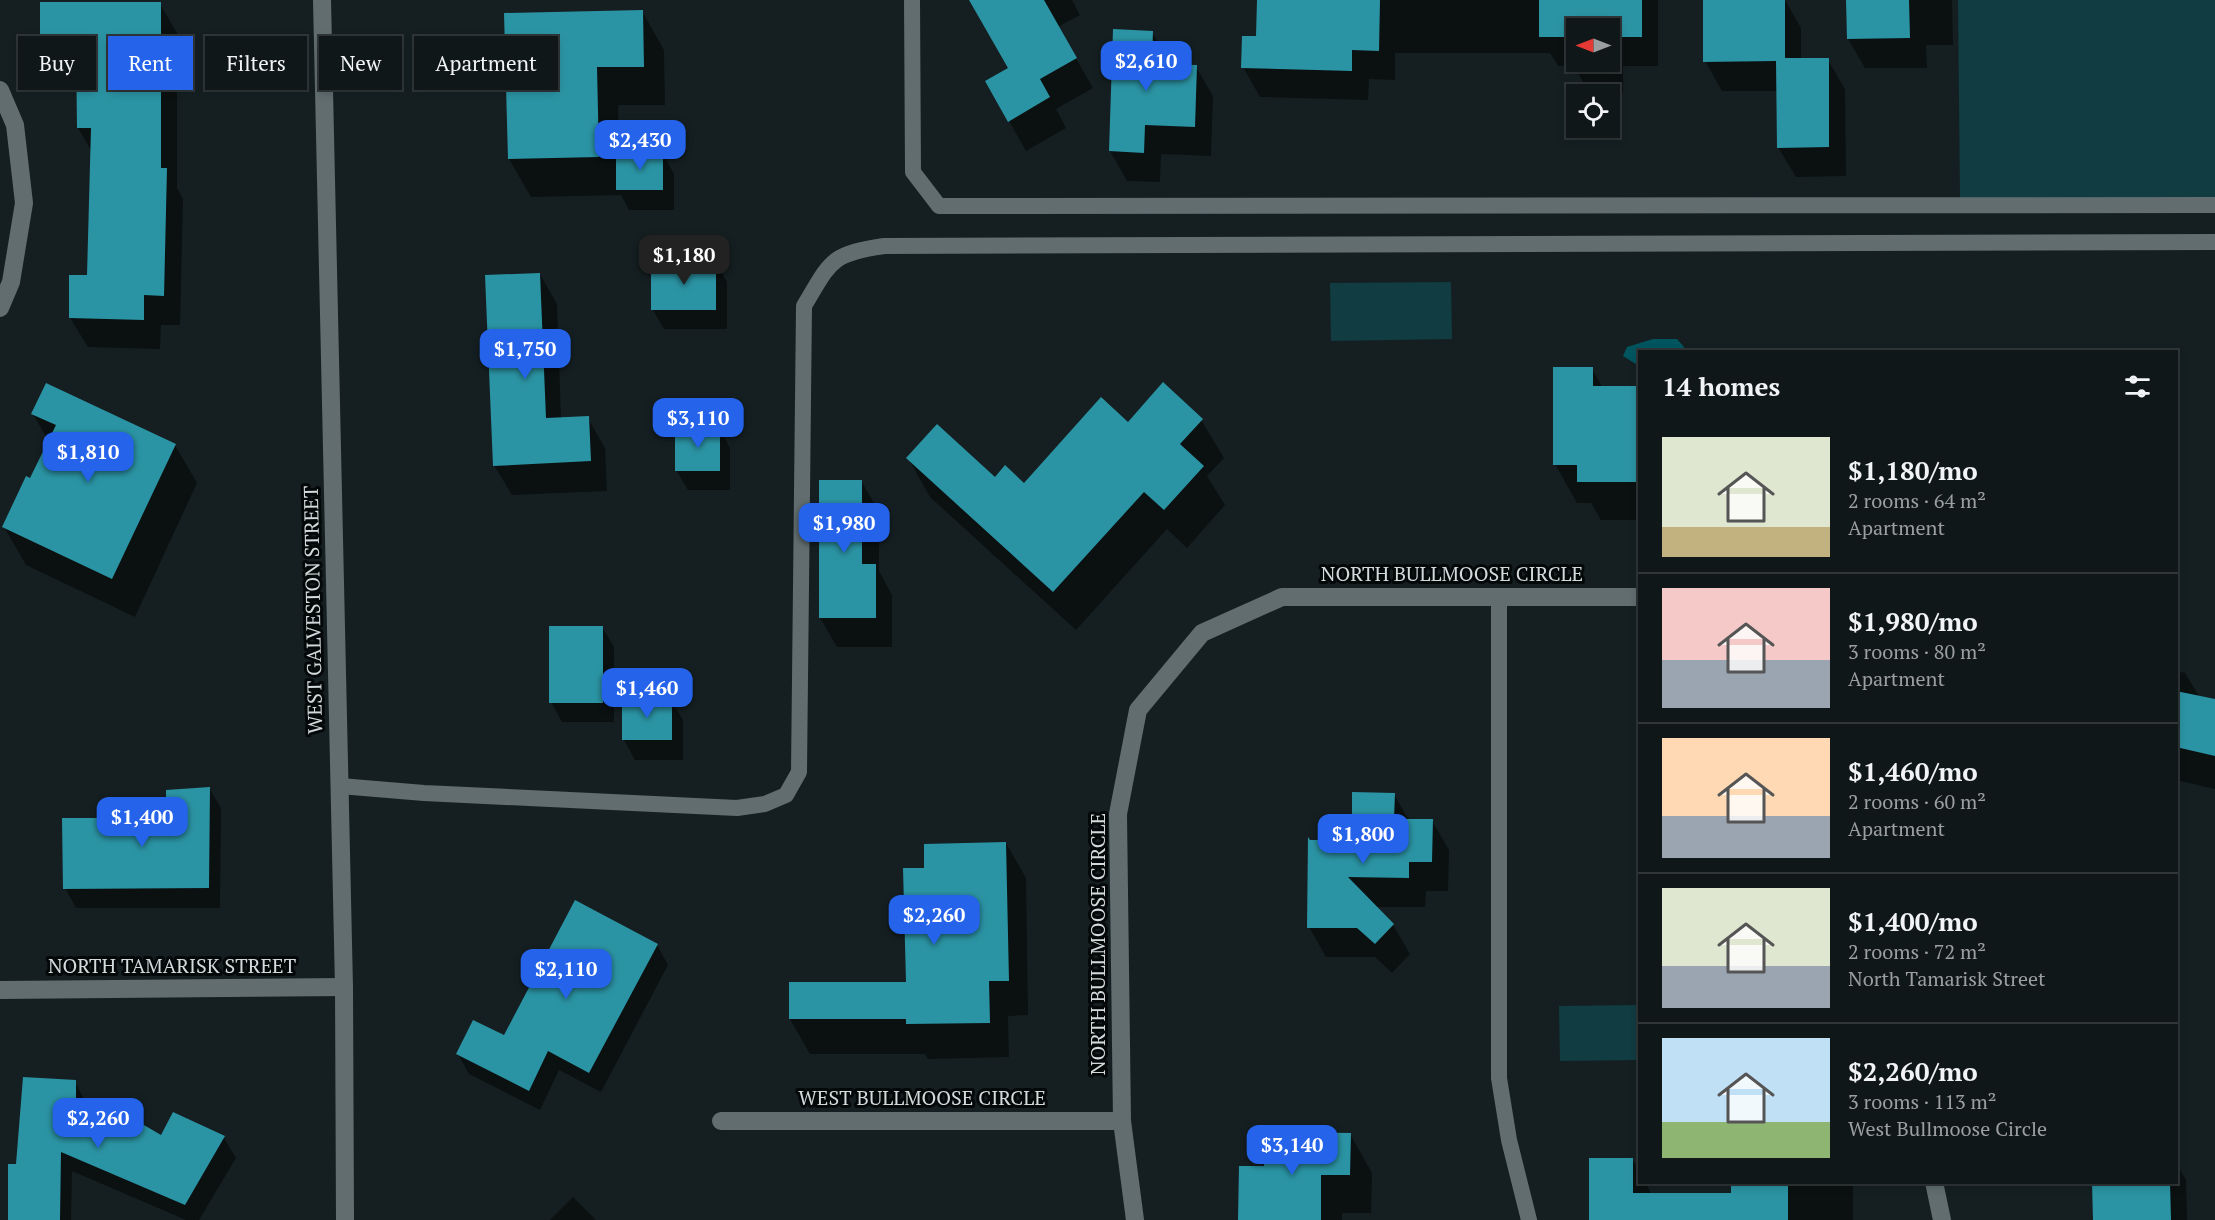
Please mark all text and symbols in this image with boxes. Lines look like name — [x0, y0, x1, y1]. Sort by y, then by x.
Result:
north arrow — [1566, 18, 1620, 72]
map controls — [1566, 18, 1620, 138]
chip: Buy — [18, 36, 96, 90]
chip: Rent — [108, 36, 193, 90]
chip: Filters — [205, 36, 307, 90]
chip: New — [319, 36, 402, 90]
chip: Apartment — [414, 36, 558, 90]
pin: $2,610 — [1097, 41, 1195, 92]
text: $2,610 — [1115, 47, 1177, 74]
button: locate — [1566, 84, 1620, 138]
pin: $2,430 — [591, 120, 689, 171]
text: $2,430 — [609, 126, 671, 153]
pin: $1,180 — [635, 235, 733, 286]
text: $1,180 — [653, 241, 715, 268]
pin: $1,750 — [476, 329, 574, 380]
text: $1,750 — [494, 335, 556, 362]
text: 14 homes — [1662, 369, 1780, 403]
icon: filters — [2121, 370, 2154, 403]
pin: $3,110 — [649, 398, 747, 449]
text: $3,110 — [667, 404, 729, 431]
pin: $1,810 — [39, 432, 137, 483]
text: $1,810 — [57, 438, 119, 465]
text: $1,180/mo — [1848, 453, 1978, 487]
icon: home — [1710, 461, 1782, 533]
street label: WEST GALVESTON STREET — [297, 486, 328, 734]
text: 2 rooms · 64 m² — [1848, 487, 1986, 514]
pin: $1,980 — [795, 503, 893, 554]
text: $1,980 — [813, 509, 875, 536]
text: Apartment — [1848, 514, 1945, 541]
street label: NORTH BULLMOOSE CIRCLE — [1321, 560, 1583, 587]
text: $1,980/mo — [1848, 604, 1978, 638]
icon: home — [1710, 612, 1782, 684]
text: 3 rooms · 80 m² — [1848, 638, 1986, 665]
text: Apartment — [1848, 665, 1945, 692]
pin: $1,460 — [598, 668, 696, 719]
text: $1,460 — [616, 674, 678, 701]
text: $1,460/mo — [1848, 754, 1978, 788]
icon: home — [1710, 762, 1782, 834]
text: 2 rooms · 60 m² — [1848, 788, 1986, 815]
pin: $1,400 — [93, 797, 191, 848]
text: $1,400 — [111, 803, 173, 830]
street label: NORTH BULLMOOSE CIRCLE — [1084, 813, 1111, 1075]
pin: $1,800 — [1314, 814, 1412, 865]
text: Apartment — [1848, 815, 1945, 842]
text: $1,800 — [1332, 820, 1394, 847]
pin: $2,260 — [885, 895, 983, 946]
text: $2,260 — [903, 901, 965, 928]
text: $1,400/mo — [1848, 904, 1978, 938]
icon: home — [1710, 912, 1782, 984]
text: 2 rooms · 72 m² — [1848, 938, 1986, 965]
pin: $2,110 — [517, 949, 615, 1000]
street label: NORTH TAMARISK STREET — [48, 952, 296, 979]
text: $2,110 — [535, 955, 597, 982]
text: North Tamarisk Street — [1848, 965, 2046, 992]
text: $2,260/mo — [1848, 1054, 1978, 1088]
icon: home — [1710, 1062, 1782, 1134]
street label: WEST BULLMOOSE CIRCLE — [798, 1084, 1046, 1111]
text: 3 rooms · 113 m² — [1848, 1088, 1996, 1115]
pin: $2,260 — [49, 1098, 147, 1149]
text: $2,260 — [67, 1104, 129, 1131]
text: West Bullmoose Circle — [1848, 1115, 2047, 1142]
pin: $3,140 — [1243, 1125, 1341, 1176]
text: $3,140 — [1261, 1131, 1323, 1158]

